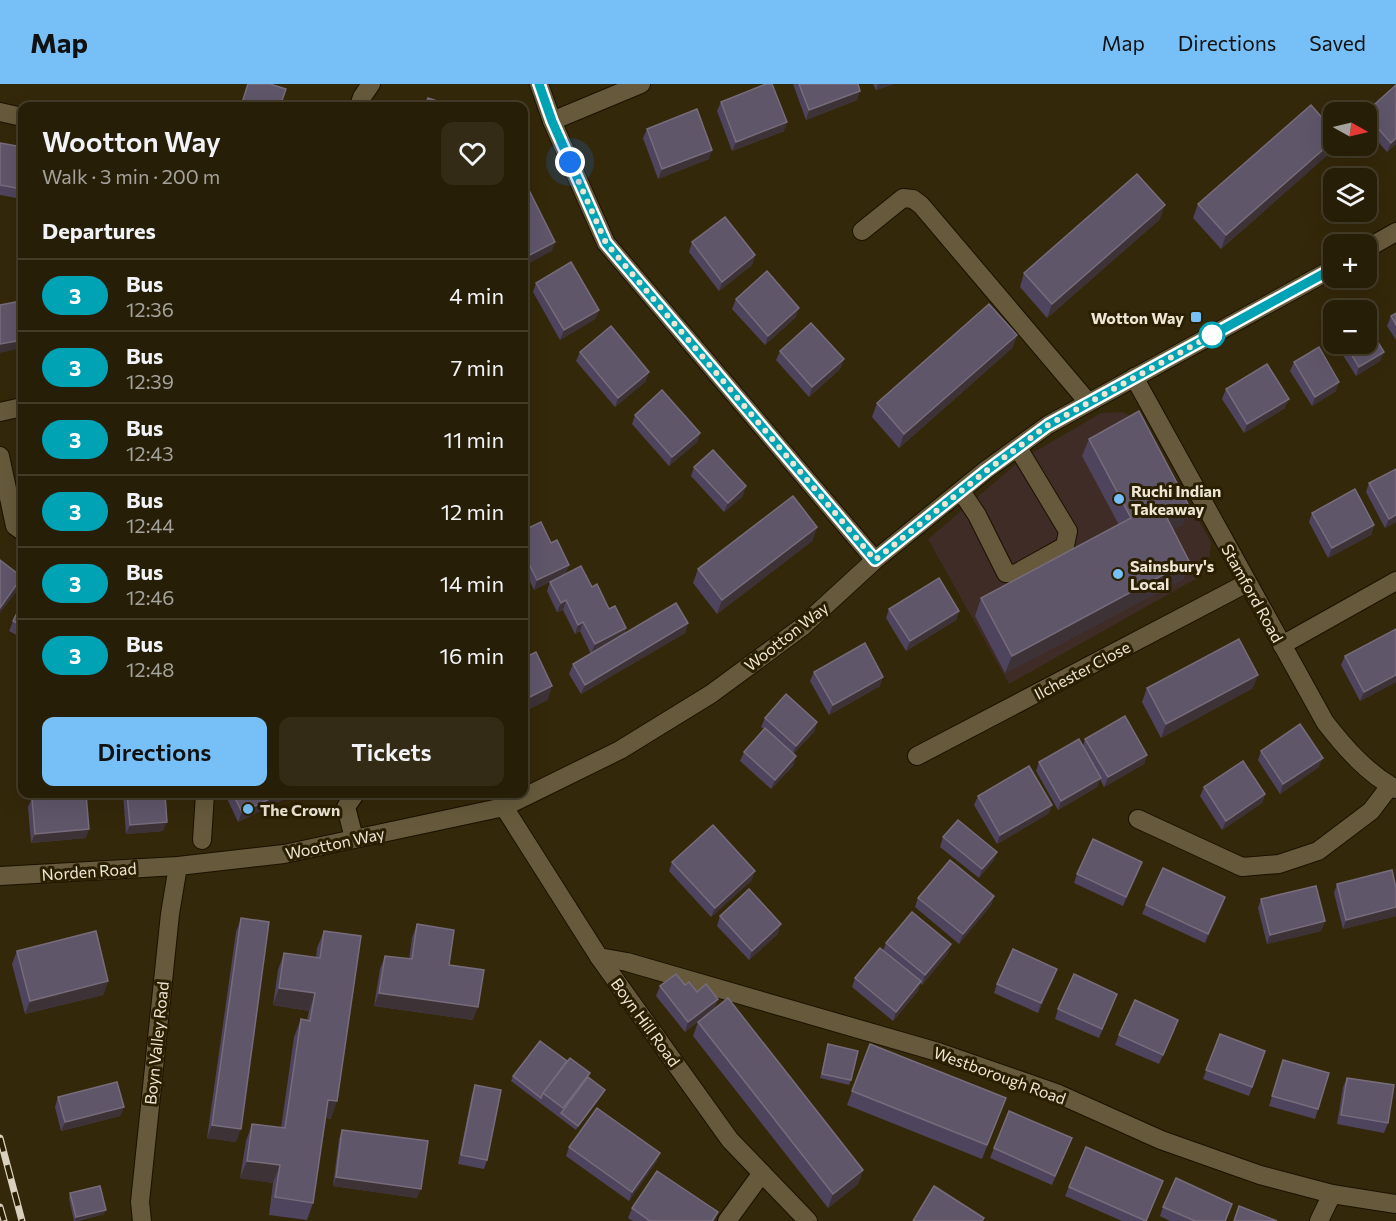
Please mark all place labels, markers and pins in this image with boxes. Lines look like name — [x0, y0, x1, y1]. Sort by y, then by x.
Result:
place label: Wotton Way — [1091, 308, 1184, 327]
marker: Wotton Way — [1189, 310, 1203, 324]
unlabelled marker — [1199, 322, 1225, 348]
place label: Ruchi Indian Takeaway — [1131, 481, 1221, 518]
marker: Ruchi Indian Takeaway — [1112, 492, 1126, 506]
place label: Sainsbury's Local — [1130, 556, 1214, 593]
marker: Sainsbury's Local — [1111, 567, 1125, 581]
place label: The Crown — [260, 800, 340, 819]
marker: The Crown — [241, 802, 255, 816]

